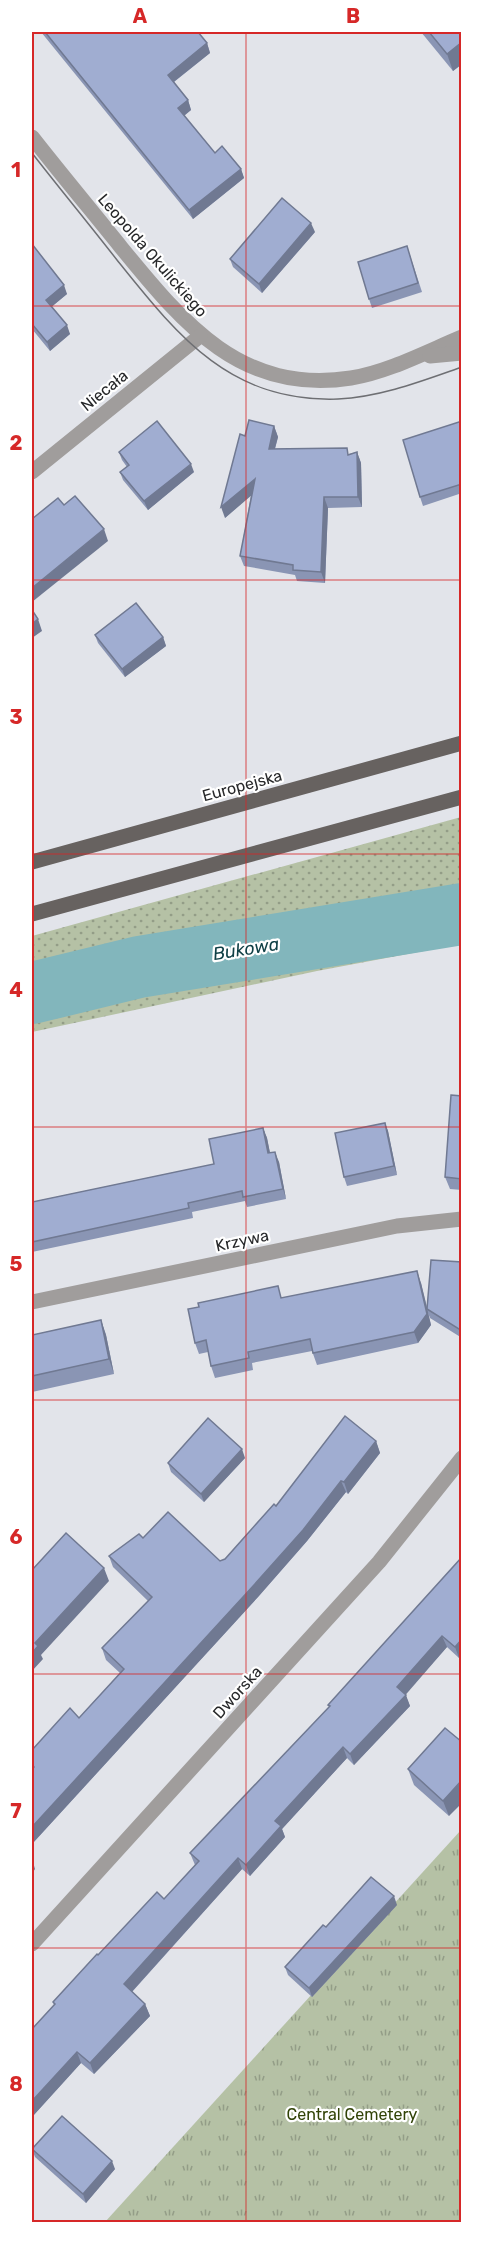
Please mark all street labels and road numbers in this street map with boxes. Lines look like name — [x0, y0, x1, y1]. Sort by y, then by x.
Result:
street label: Leopolda Okulickiego — [94, 190, 211, 321]
street label: Niecała — [77, 366, 132, 415]
street label: Europejska — [200, 766, 284, 805]
street label: Krzywa — [214, 1226, 271, 1255]
street label: Dworska — [209, 1662, 266, 1722]

